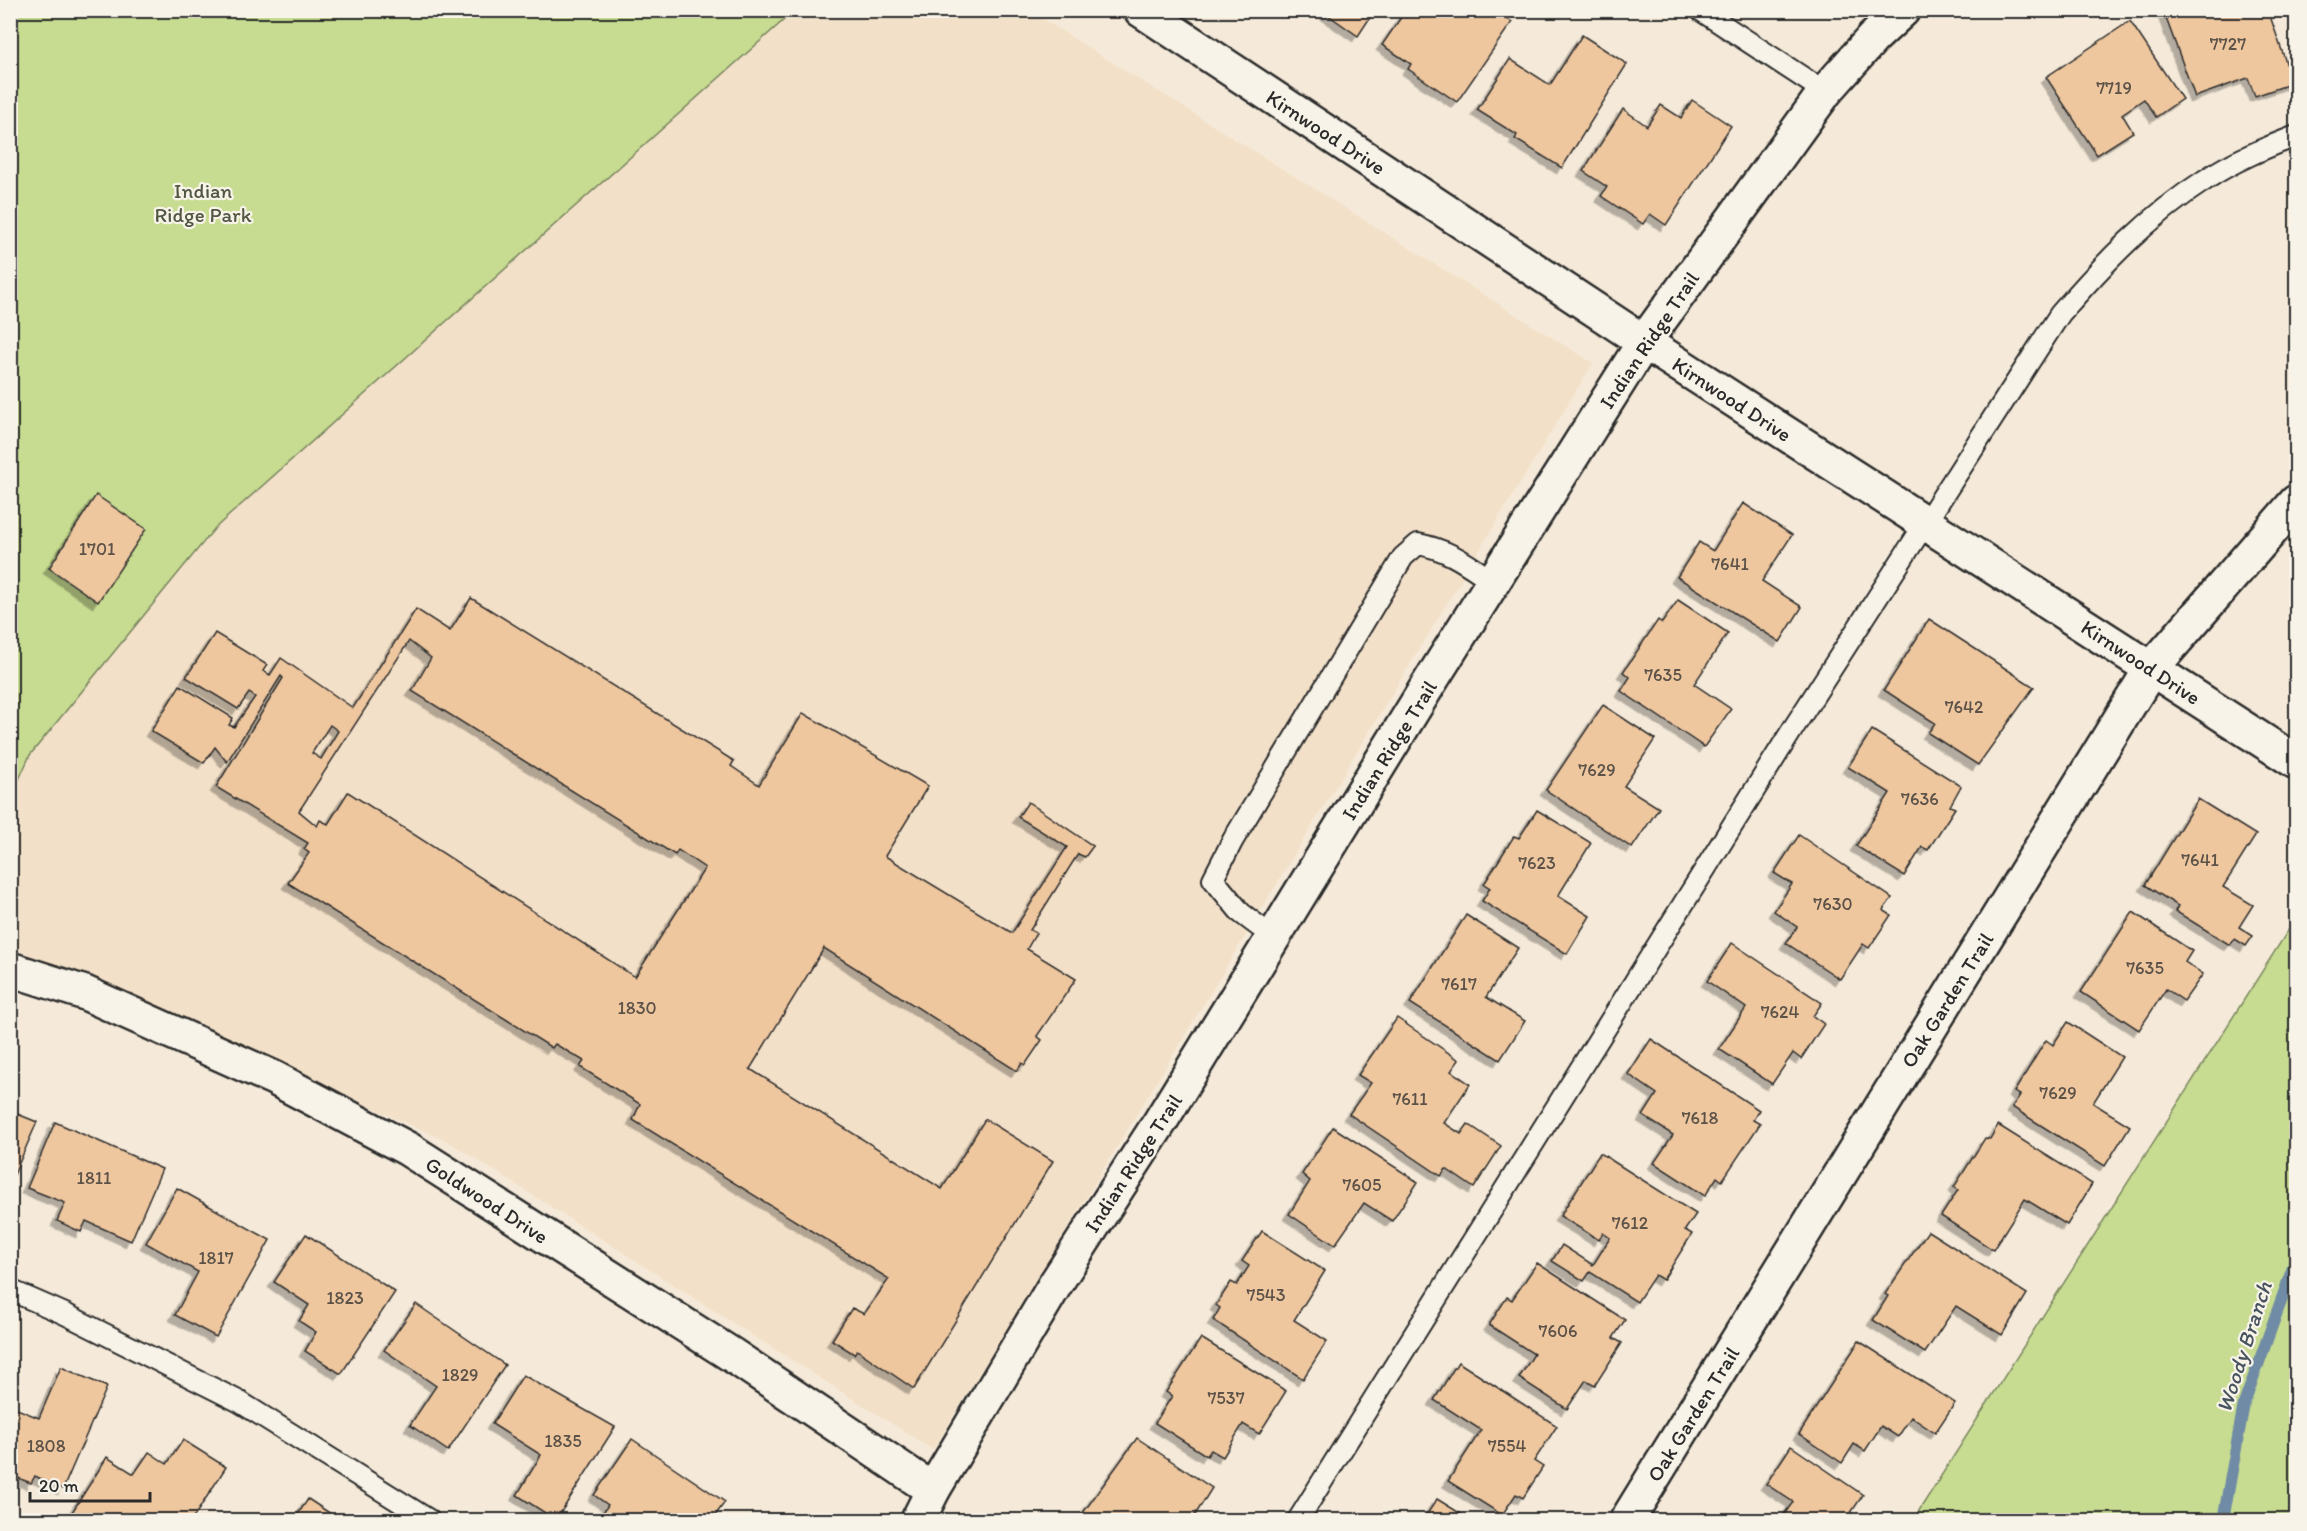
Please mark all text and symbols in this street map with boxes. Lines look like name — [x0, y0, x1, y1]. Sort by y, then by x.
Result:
house number: 7727 — [2210, 33, 2246, 55]
house number: 7719 — [2096, 77, 2132, 99]
street label: Kirnwood Drive — [1262, 84, 1390, 180]
park label: Indian Ridge Park — [154, 178, 252, 227]
street label: Indian Ridge Trail — [1594, 267, 1704, 413]
street label: Kirnwood Drive — [1668, 351, 1796, 447]
house number: 1701 — [79, 538, 115, 560]
house number: 7641 — [1711, 553, 1749, 575]
street label: Kirnwood Drive — [2077, 614, 2205, 710]
house number: 7635 — [1644, 664, 1682, 686]
street label: Indian Ridge Trail — [1336, 675, 1442, 824]
house number: 7642 — [1945, 696, 1984, 718]
house number: 7629 — [1578, 759, 1616, 781]
house number: 7636 — [1901, 788, 1939, 810]
house number: 7641 — [2181, 849, 2219, 871]
house number: 7623 — [1518, 852, 1556, 874]
house number: 7630 — [1813, 893, 1853, 915]
street label: Oak Garden Trail — [1895, 928, 1999, 1072]
house number: 7635 — [2126, 957, 2164, 979]
house number: 7617 — [1441, 973, 1477, 995]
house number: 1830 — [617, 997, 657, 1019]
house number: 7624 — [1761, 1001, 1800, 1023]
house number: 7629 — [2039, 1082, 2077, 1104]
house number: 7611 — [1392, 1088, 1428, 1110]
street label: Indian Ridge Trail — [1079, 1089, 1187, 1237]
house number: 7618 — [1682, 1107, 1718, 1129]
street label: Goldwood Drive — [421, 1151, 553, 1249]
house number: 1811 — [77, 1167, 111, 1189]
house number: 7605 — [1343, 1174, 1382, 1196]
house number: 7612 — [1612, 1212, 1649, 1234]
house number: 1817 — [198, 1247, 234, 1269]
water label: Woody Branch — [2210, 1278, 2278, 1416]
house number: 7543 — [1246, 1284, 1286, 1306]
house number: 1823 — [326, 1287, 364, 1309]
house number: 7606 — [1538, 1320, 1578, 1342]
street label: Oak Garden Trail — [1641, 1342, 1745, 1486]
house number: 1829 — [441, 1364, 479, 1386]
house number: 7537 — [1207, 1387, 1245, 1409]
house number: 1835 — [544, 1430, 582, 1452]
house number: 1808 — [26, 1435, 66, 1457]
house number: 7554 — [1488, 1435, 1526, 1457]
scale bar — [30, 1465, 150, 1503]
text: 20 m — [39, 1475, 79, 1497]

